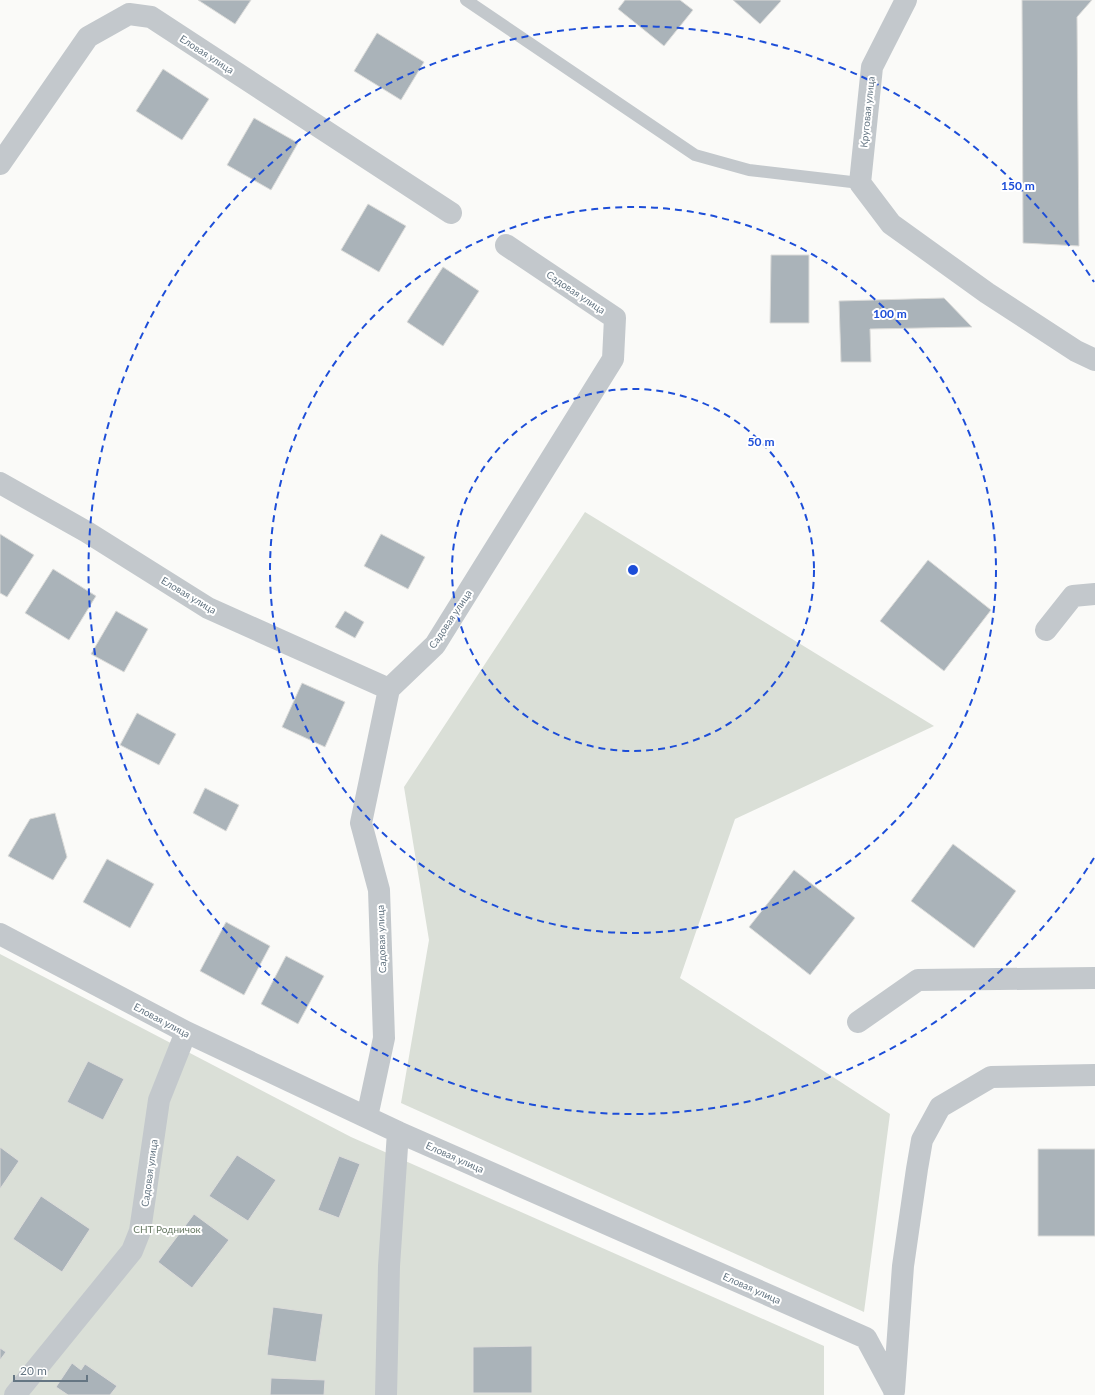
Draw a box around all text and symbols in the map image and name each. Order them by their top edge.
street label: Еловая улица [178,32,236,76]
street label: Круговая улица [857,76,877,148]
text: 150 m [1001,178,1035,193]
street label: Садовая улица [544,268,608,316]
text: 100 m [873,306,907,321]
text: 50 m [748,434,774,449]
centre of rings [626,563,640,577]
street label: Еловая улица [159,574,219,616]
street label: Садовая улица [426,587,474,651]
street label: Садовая улица [374,905,388,973]
street label: Еловая улица [132,1000,192,1040]
street label: Садовая улица [138,1138,160,1208]
street label: Еловая улица [424,1139,486,1175]
park label: СНТ Родничок [133,1223,202,1235]
street label: Еловая улица [721,1270,783,1306]
scale bar [14,1357,87,1383]
text: 20 m [20,1363,47,1378]

